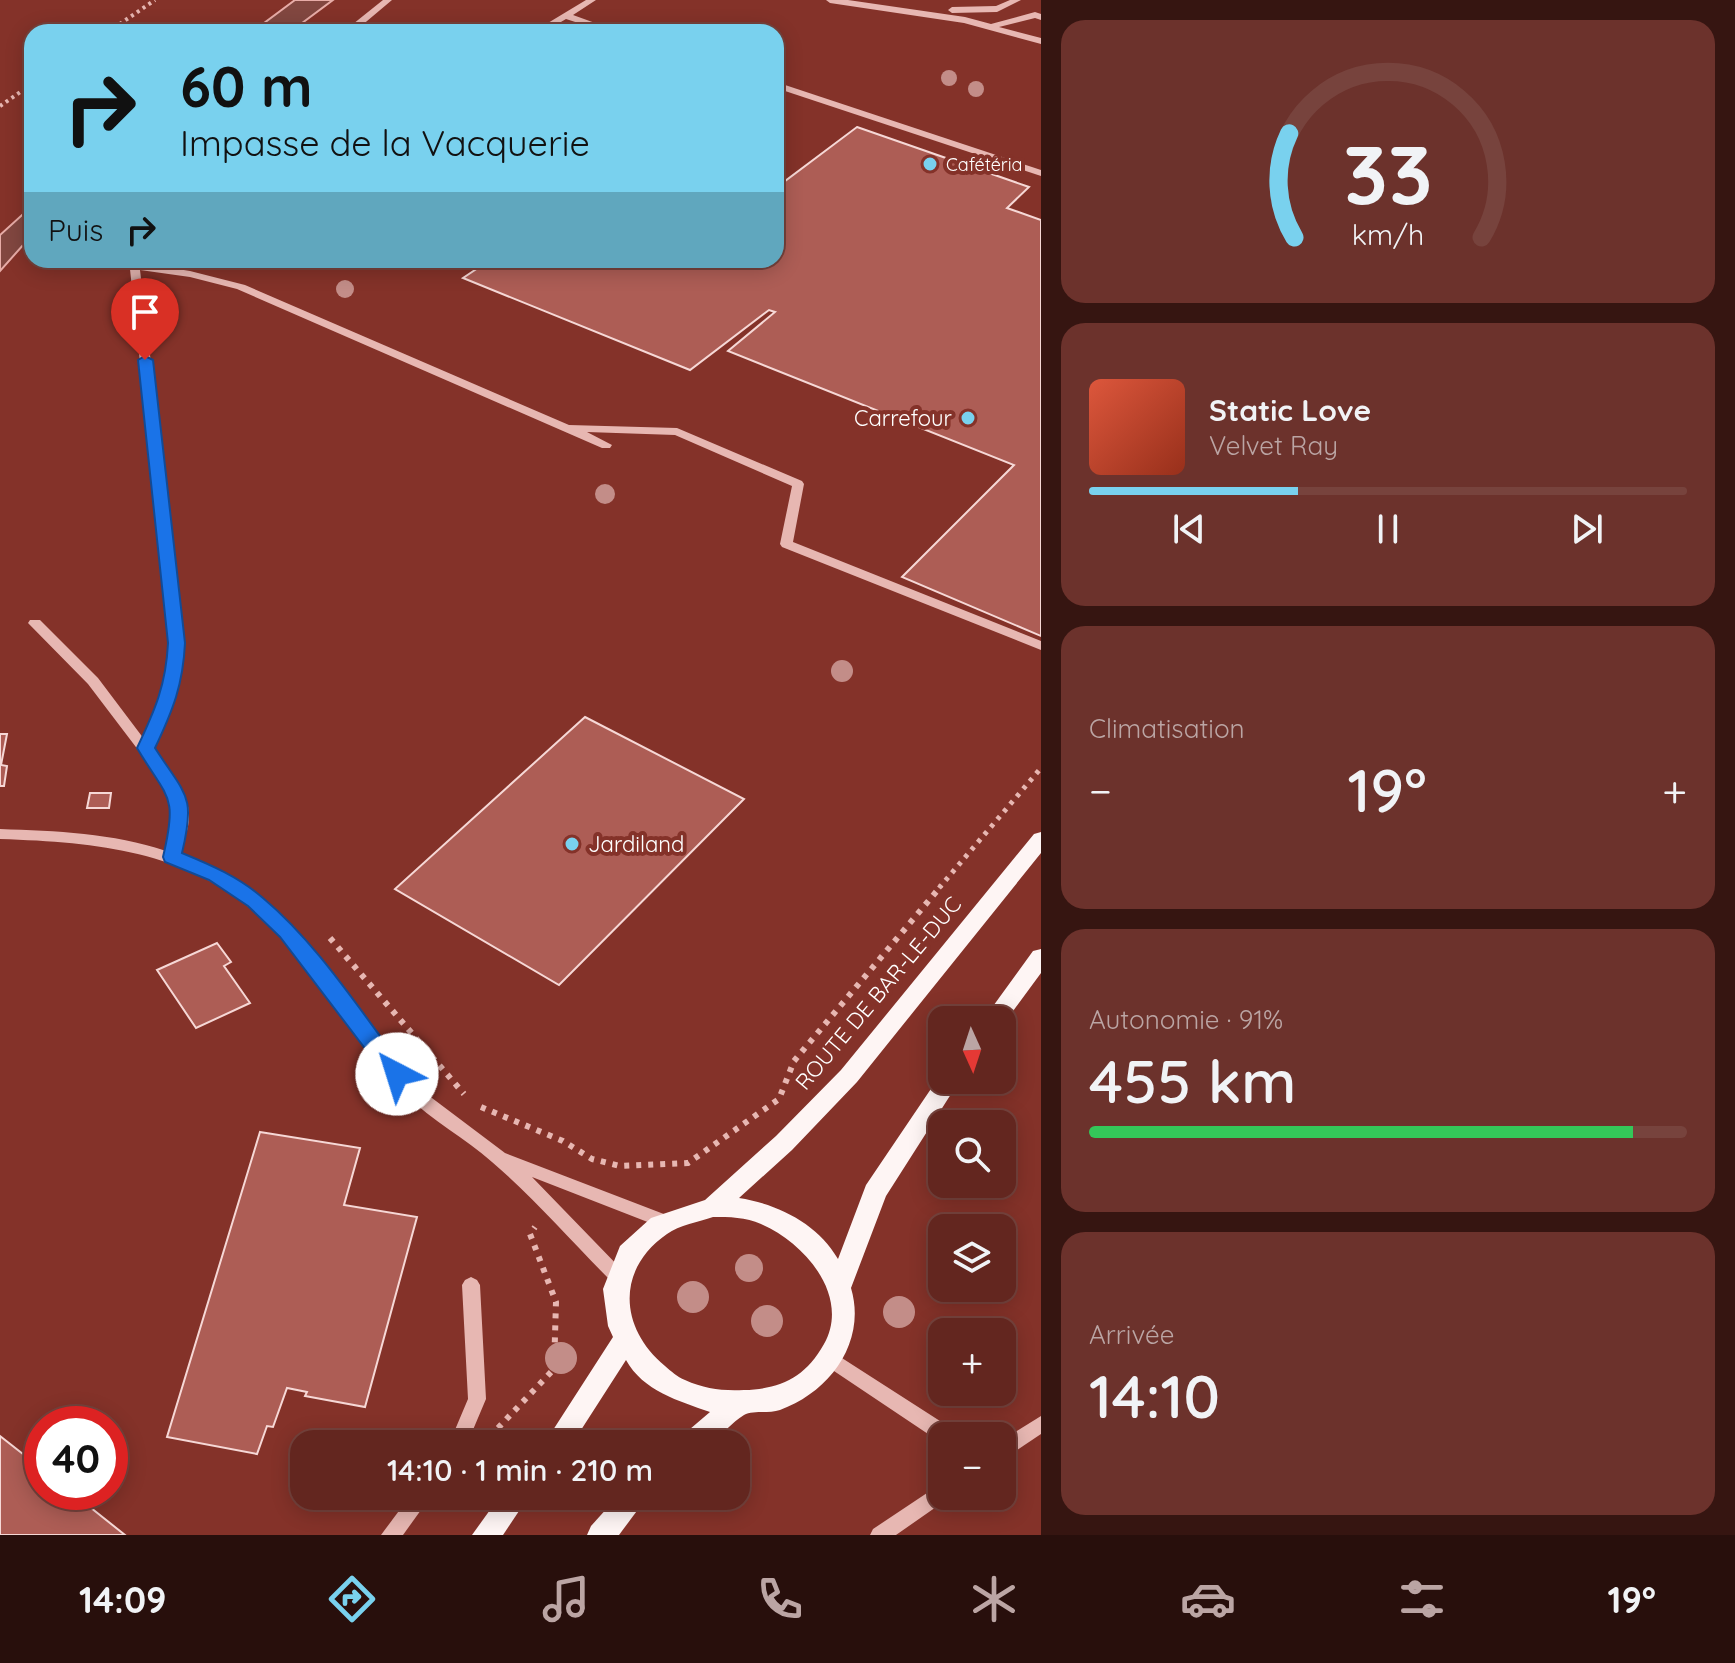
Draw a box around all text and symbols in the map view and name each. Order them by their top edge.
text: 60 m [180,51,313,121]
icon: right [48,56,152,160]
text: Impasse de la Vacquerie [180,120,590,165]
text: 33 [1343,120,1433,224]
place label: Cafétéria [946,153,1023,176]
marker: Cafétéria [921,155,939,173]
icon: right [119,208,163,252]
text: Puis [48,211,103,249]
text: km/h [1352,216,1424,252]
pin [111,278,179,360]
icon: arrive [123,290,167,334]
text: Static Love [1209,391,1371,429]
place label: Carrefour [854,404,953,432]
marker: Carrefour [959,409,977,427]
text: Velvet Ray [1209,429,1338,462]
icon: previous [1167,507,1211,551]
icon: pause [1366,507,1410,551]
icon: next [1565,507,1609,551]
text: Climatisation [1089,712,1245,745]
text: 19° [1347,752,1427,827]
text: − [1089,763,1112,818]
text: + [1662,763,1687,818]
place label: Jardiland [588,830,684,858]
marker: Jardiland [563,835,581,853]
street label: ROUTE DE BAR-LE-DUC [789,891,967,1095]
text: Autonomie · 91% [1089,1003,1283,1036]
north arrow [928,1006,1016,1094]
map controls [928,1006,1016,1510]
position arrow [355,1032,439,1116]
text: 455 km [1089,1043,1296,1118]
button: search [928,1110,1016,1198]
button: layers [928,1214,1016,1302]
button: + [928,1318,1016,1406]
text: Arrivée [1089,1318,1174,1351]
text: 14:10 [1089,1358,1220,1433]
speed limit sign: 40 [24,1406,128,1510]
button: − [928,1422,1016,1510]
text: 14:10 · 1 min · 210 m [387,1451,653,1489]
icon: directions [324,1571,380,1627]
icon: music [538,1571,594,1627]
icon: phone [752,1571,808,1627]
icon: climate [966,1571,1022,1627]
icon: car [1180,1571,1236,1627]
icon: filters [1394,1571,1450,1627]
text: 14:09 [79,1577,166,1622]
text: 19° [1607,1577,1656,1622]

